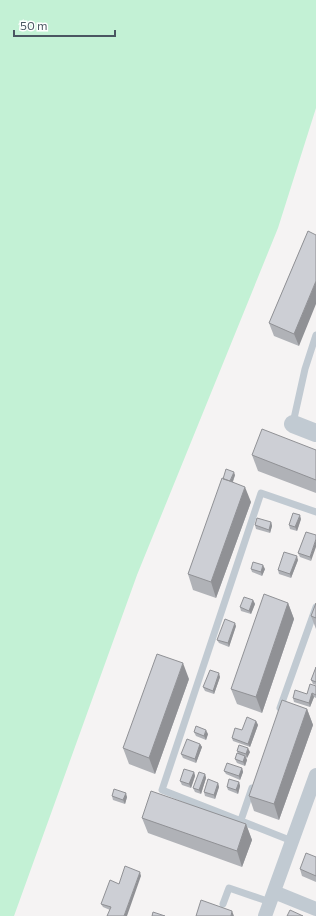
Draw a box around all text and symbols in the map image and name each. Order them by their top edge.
scale bar [14,12,115,38]
text: 50 m [20,18,48,32]

